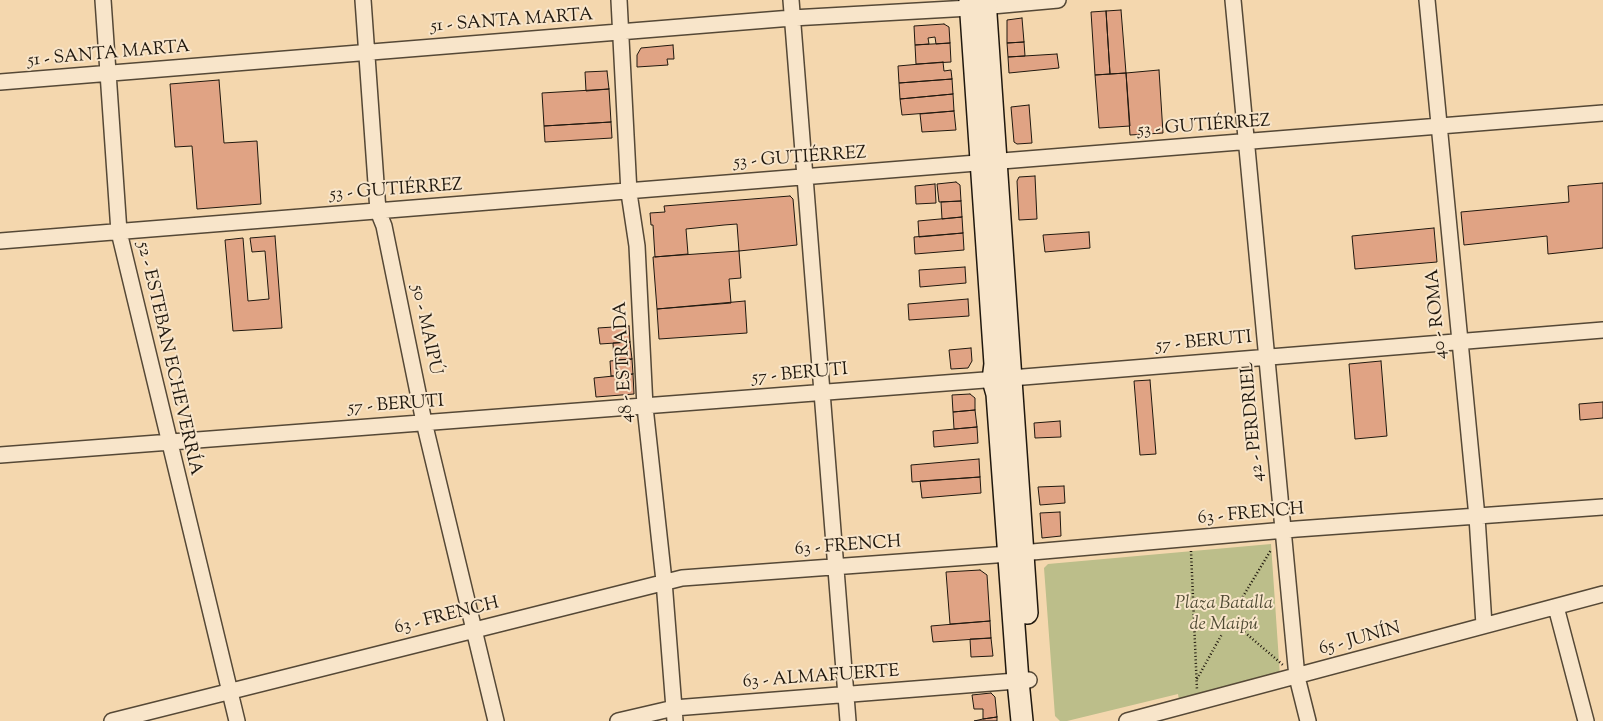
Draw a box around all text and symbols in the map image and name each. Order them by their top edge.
street label: 51 - SANTA MARTA [430,6,594,38]
street label: 51 - SANTA MARTA [27,37,191,73]
street label: 53 - GUTIÉRREZ [1137,112,1271,142]
street label: 53 - GUTIÉRREZ [733,144,867,174]
street label: 53 - GUTIÉRREZ [329,176,463,206]
street label: 52 - ESTEBAN ECHEVERRÍA [131,240,205,478]
street label: 40 - ROMA [1423,268,1453,360]
street label: 50 - MAIPÚ [405,283,445,377]
street label: 48 - ESTRADA [611,301,639,423]
street label: 57 - BERUTI [1155,328,1253,358]
street label: 57 - BERUTI [751,360,849,390]
street label: 42 - PERDRIEL [1238,361,1270,483]
street label: 57 - BERUTI [347,392,445,420]
street label: 63 - FRENCH [1197,500,1305,530]
street label: 63 - FRENCH [794,532,902,562]
street label: 63 - FRENCH [393,594,501,640]
park label: Plaza Batalla de Maipú [1175,594,1273,636]
street label: 65 - JUNÍN [1317,619,1403,661]
street label: 63 - ALMAFUERTE [742,662,900,694]

